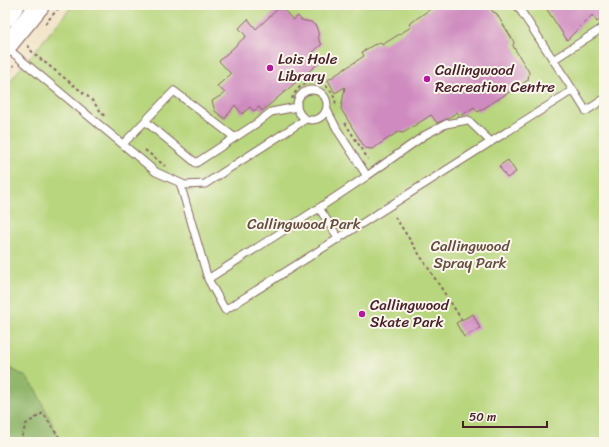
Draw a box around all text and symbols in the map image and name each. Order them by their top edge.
place label: Lois Hole Library [278,46,338,89]
place label: Callingwood Recreation Centre [435,57,555,100]
marker: Lois Hole Library [265,63,275,73]
marker: Callingwood Recreation Centre [422,74,432,84]
park label: Callingwood Park [247,211,361,237]
park label: Callingwood Spray Park [431,233,510,276]
place label: Callingwood Skate Park [370,292,450,335]
marker: Callingwood Skate Park [357,309,367,319]
scale bar [463,403,547,429]
text: 50 m [469,406,496,428]

